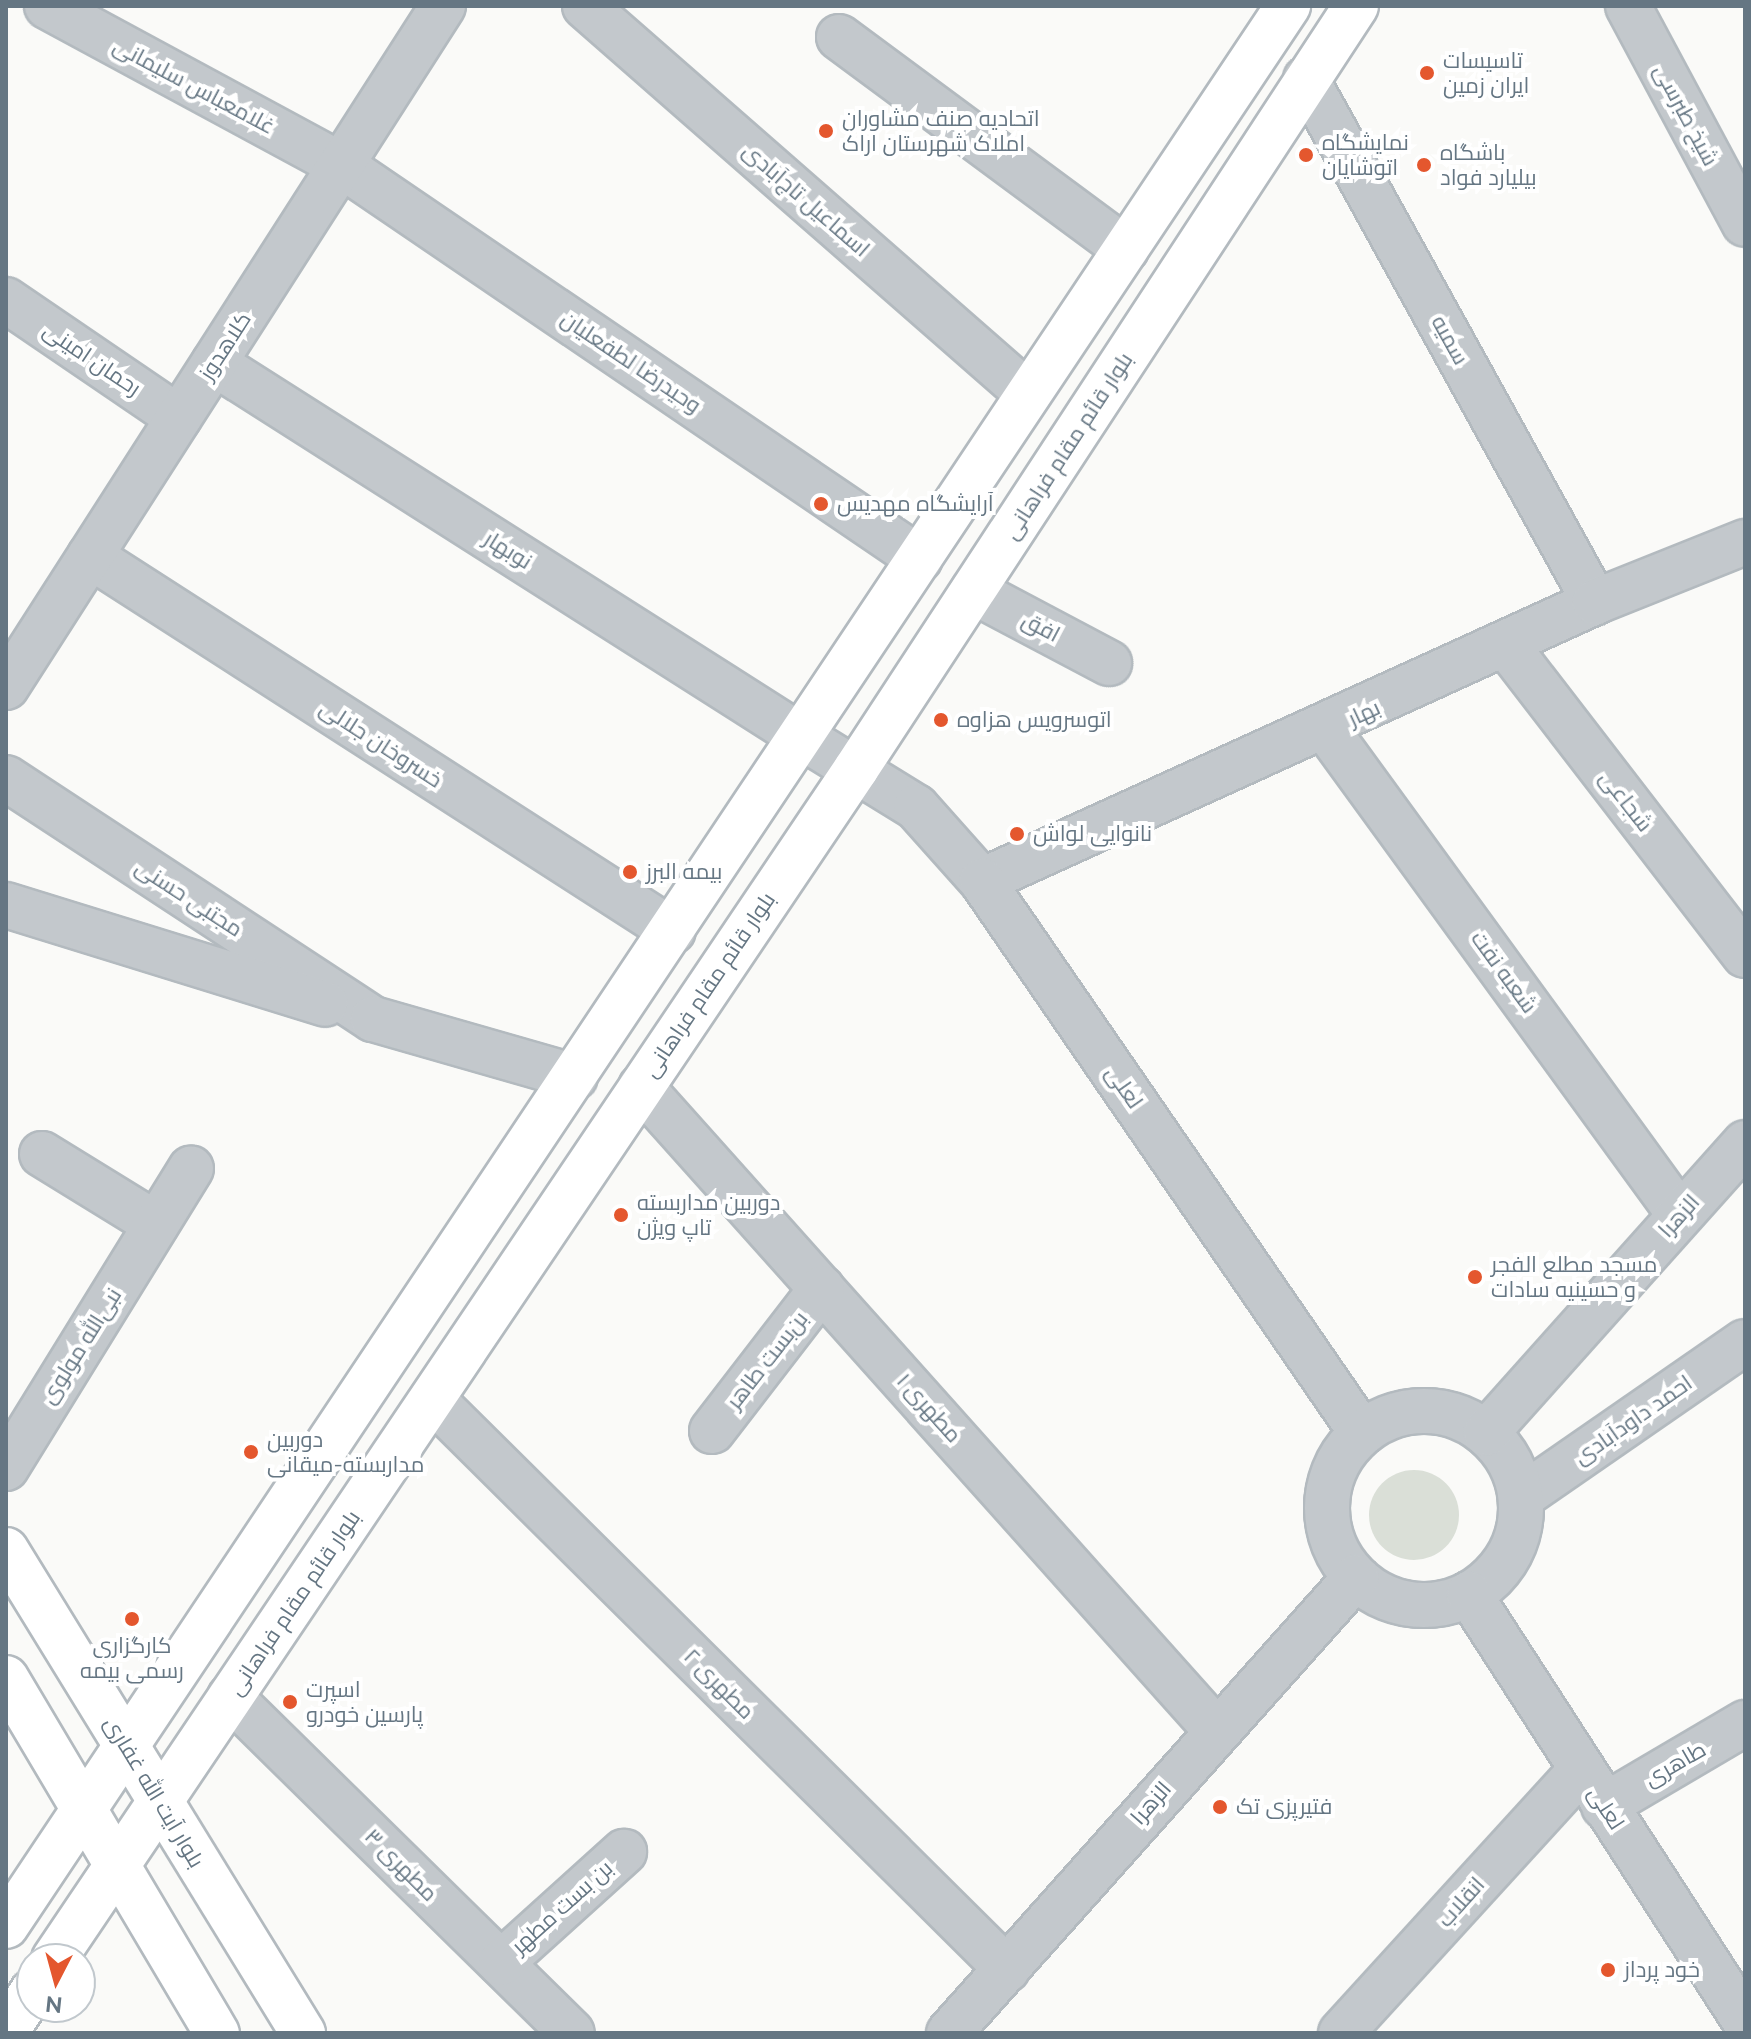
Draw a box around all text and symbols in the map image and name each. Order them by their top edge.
street label: غلامعباس سلیمانی [109,32,279,140]
place label: تاسیسات ایران زمین [1443,47,1529,98]
street label: شیخ طبرسی [1648,60,1724,170]
marker: تاسیسات ایران زمین [1418,64,1436,82]
place label: اتحادیه صنف مشاوران املاک شهرستان اراک [842,105,1040,156]
marker: اتحادیه صنف مشاوران املاک شهرستان اراک [817,122,835,140]
place label: نمایشگاه اتوشایان [1322,129,1409,180]
street label: اسماعیل تاج‌آبادی [737,138,875,262]
place label: باشگاه بیلیارد فواد [1440,139,1537,190]
marker: نمایشگاه اتوشایان [1297,146,1315,164]
marker: باشگاه بیلیارد فواد [1415,156,1433,174]
street label: وحیدرضا لطفعلیان [556,305,706,419]
street label: کلاهدوز [193,307,257,385]
street label: سمیه [1426,311,1474,369]
street label: رحمان امینی [38,317,146,401]
street label: بلوار قائم مقام فراهانی [998,348,1138,544]
place label: آرایشگاه مهدیس [837,491,994,517]
marker: آرایشگاه مهدیس [812,495,830,513]
street label: نوبهار [479,525,537,575]
street label: افق [1018,606,1064,648]
street label: بهار [1344,694,1384,732]
street label: خسروخان جلالی [315,695,447,793]
place label: اتوسرویس هزاوه [957,707,1112,733]
marker: اتوسرویس هزاوه [932,711,950,729]
street label: شجاعی [1594,765,1658,837]
place label: نانوایی لواش [1033,821,1152,847]
marker: نانوایی لواش [1008,825,1026,843]
street label: مجتبی حسنی [130,854,248,942]
place label: بیمه البرز [646,859,722,885]
marker: بیمه البرز [621,863,639,881]
street label: بلوار قائم مقام فراهانی [637,887,781,1083]
street label: شعبه نفت [1465,926,1543,1018]
street label: لعلی [1100,1060,1148,1114]
place label: دوربین مداربسته تاپ ویژن [637,1189,780,1240]
street label: الزهرا [1653,1189,1705,1243]
marker: دوربین مداربسته تاپ ویژن [612,1206,630,1224]
place label: مسجد مطلع الفجر و حسینیه سادات [1491,1251,1657,1302]
marker: مسجد مطلع الفجر و حسینیه سادات [1466,1268,1484,1286]
street label: نبی‌الله مولوی [35,1283,127,1409]
street label: بن‌بست طاهر [721,1306,813,1414]
street label: مطهری ۱ [891,1368,967,1448]
street label: احمد داودآبادی [1569,1370,1697,1470]
place label: دوربین مداربسته-میقانی [267,1426,424,1478]
marker: دوربین مداربسته-میقانی [242,1443,260,1461]
street label: بلوار قائم مقام فراهانی [222,1505,366,1701]
marker: کارگزاری رسمی بیمه [123,1610,141,1628]
place label: کارگزاری رسمی بیمه [80,1632,184,1684]
street label: مطهری ۲ [678,1643,760,1725]
place label: اسپرت پارسین خودرو [306,1676,423,1728]
marker: اسپرت پارسین خودرو [281,1693,299,1711]
street label: بلوار آیت الله غفاری [98,1712,210,1872]
street label: طاهری [1640,1736,1710,1792]
street label: الزهرا [1125,1776,1177,1830]
street label: لعلی [1582,1781,1630,1835]
place label: فتیرپزی تک [1236,1794,1332,1820]
marker: فتیرپزی تک [1211,1798,1229,1816]
street label: مطهری ۳ [359,1823,443,1907]
street label: بن بست مطهر [506,1855,618,1959]
street label: انقلاب [1432,1872,1490,1932]
north arrow [16,1943,96,2023]
place label: خود پرداز [1624,1957,1700,1983]
marker: خود پرداز [1599,1961,1617,1979]
text: N [44,1991,63,2019]

